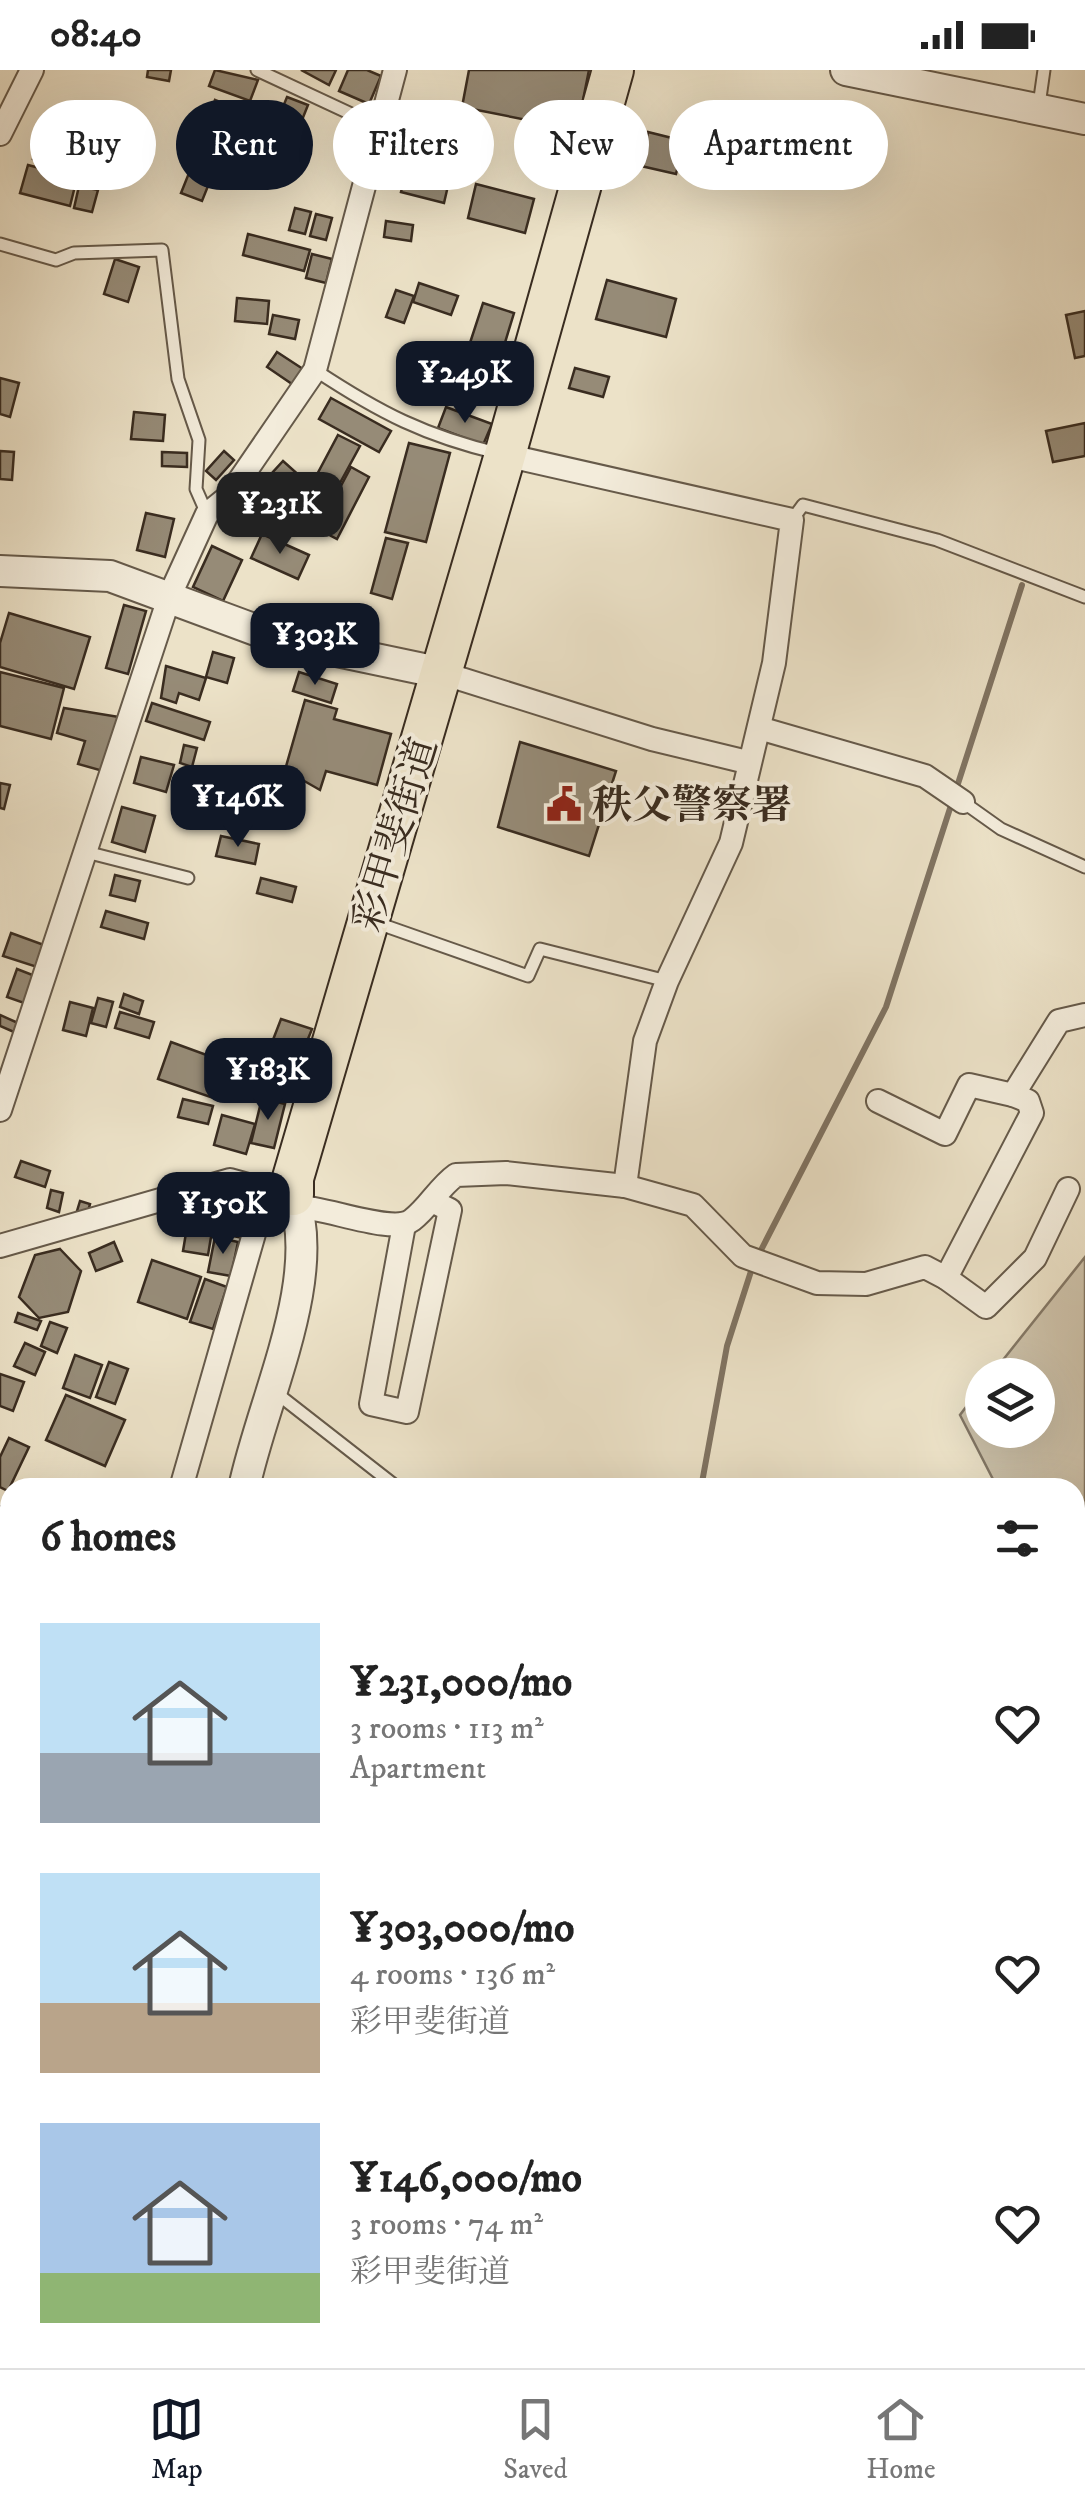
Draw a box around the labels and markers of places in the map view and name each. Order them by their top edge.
pin: ¥249K [395,341,535,426]
pin: ¥231K [210,472,350,557]
pin: ¥303K [245,603,385,688]
pin: ¥146K [168,765,308,850]
place label: 秩父警察署 [592,782,792,832]
public building icon: 秩父警察署 [545,785,583,823]
pin: ¥183K [198,1038,338,1123]
pin: ¥150K [153,1172,293,1257]

